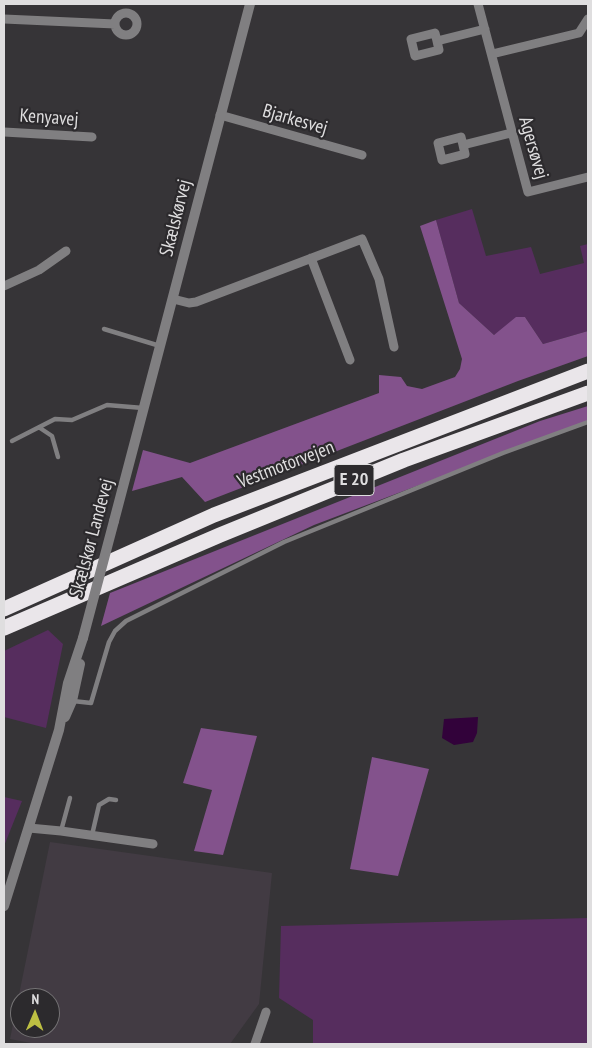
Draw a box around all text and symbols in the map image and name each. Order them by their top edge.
street label: Bjarkesvej [260,100,330,140]
street label: Kenyavej [19,105,79,131]
street label: Agersøvej [513,114,553,182]
street label: Skælskørvej [155,177,197,259]
street label: Vestmotorvejen [234,436,338,494]
road number: E 20 [334,464,374,496]
street label: Skælskør Landevej [65,476,119,600]
north arrow [10,988,60,1038]
text: N [31,990,39,1008]

